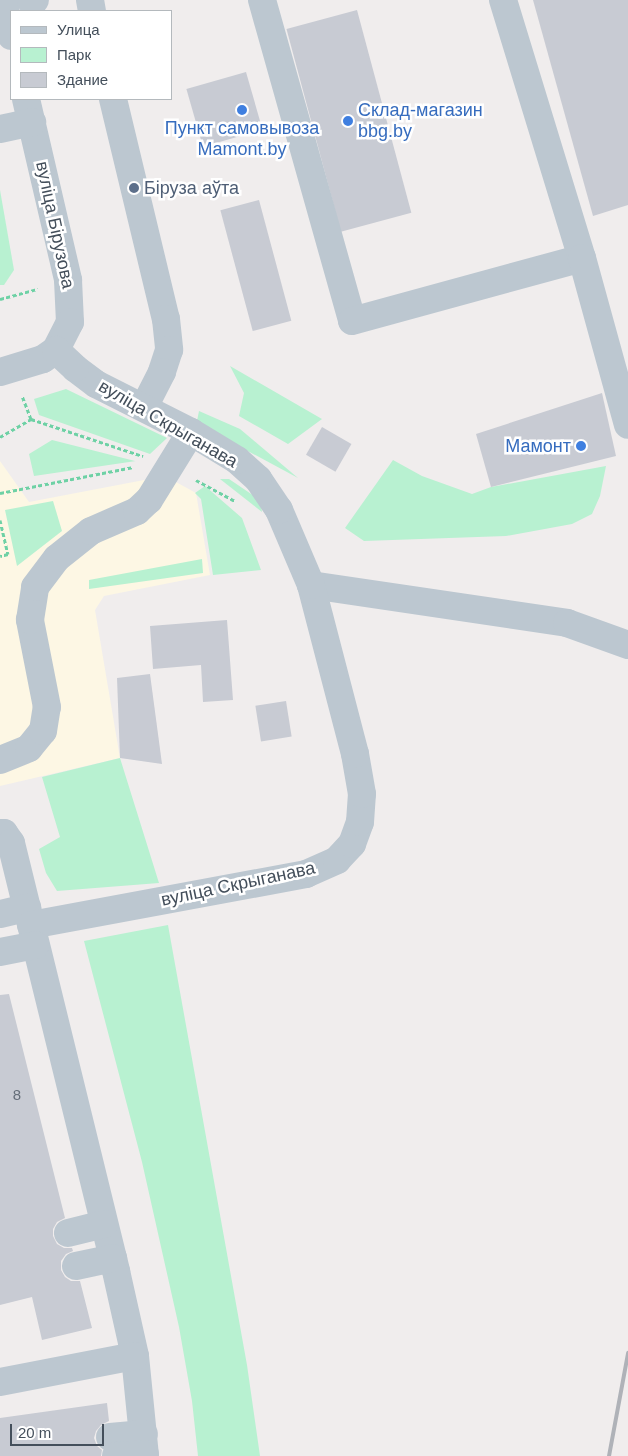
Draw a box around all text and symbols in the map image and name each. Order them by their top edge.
legend [10,10,172,100]
text: Улица [57,21,100,38]
text: Парк [57,46,91,63]
text: Здание [57,71,108,88]
place label: Склад-магазин bbg.by [358,100,483,142]
marker: Пункт самовывоза Mamont.by [236,104,248,116]
marker: Склад-магазин bbg.by [342,115,354,127]
place label: Пункт самовывоза Mamont.by [165,118,319,160]
street label: вуліца Бірузова [31,159,79,291]
place label: Біруза аўта [144,177,239,199]
marker: Біруза аўта [128,182,140,194]
street label: вуліца Скрыганава [95,375,241,473]
place label: Мамонт [505,435,571,457]
marker: Мамонт [575,440,587,452]
street label: вуліца Скрыганава [159,857,317,911]
house number: 8 [13,1086,21,1104]
scale bar [12,1414,106,1446]
text: 20 m [18,1424,51,1441]

